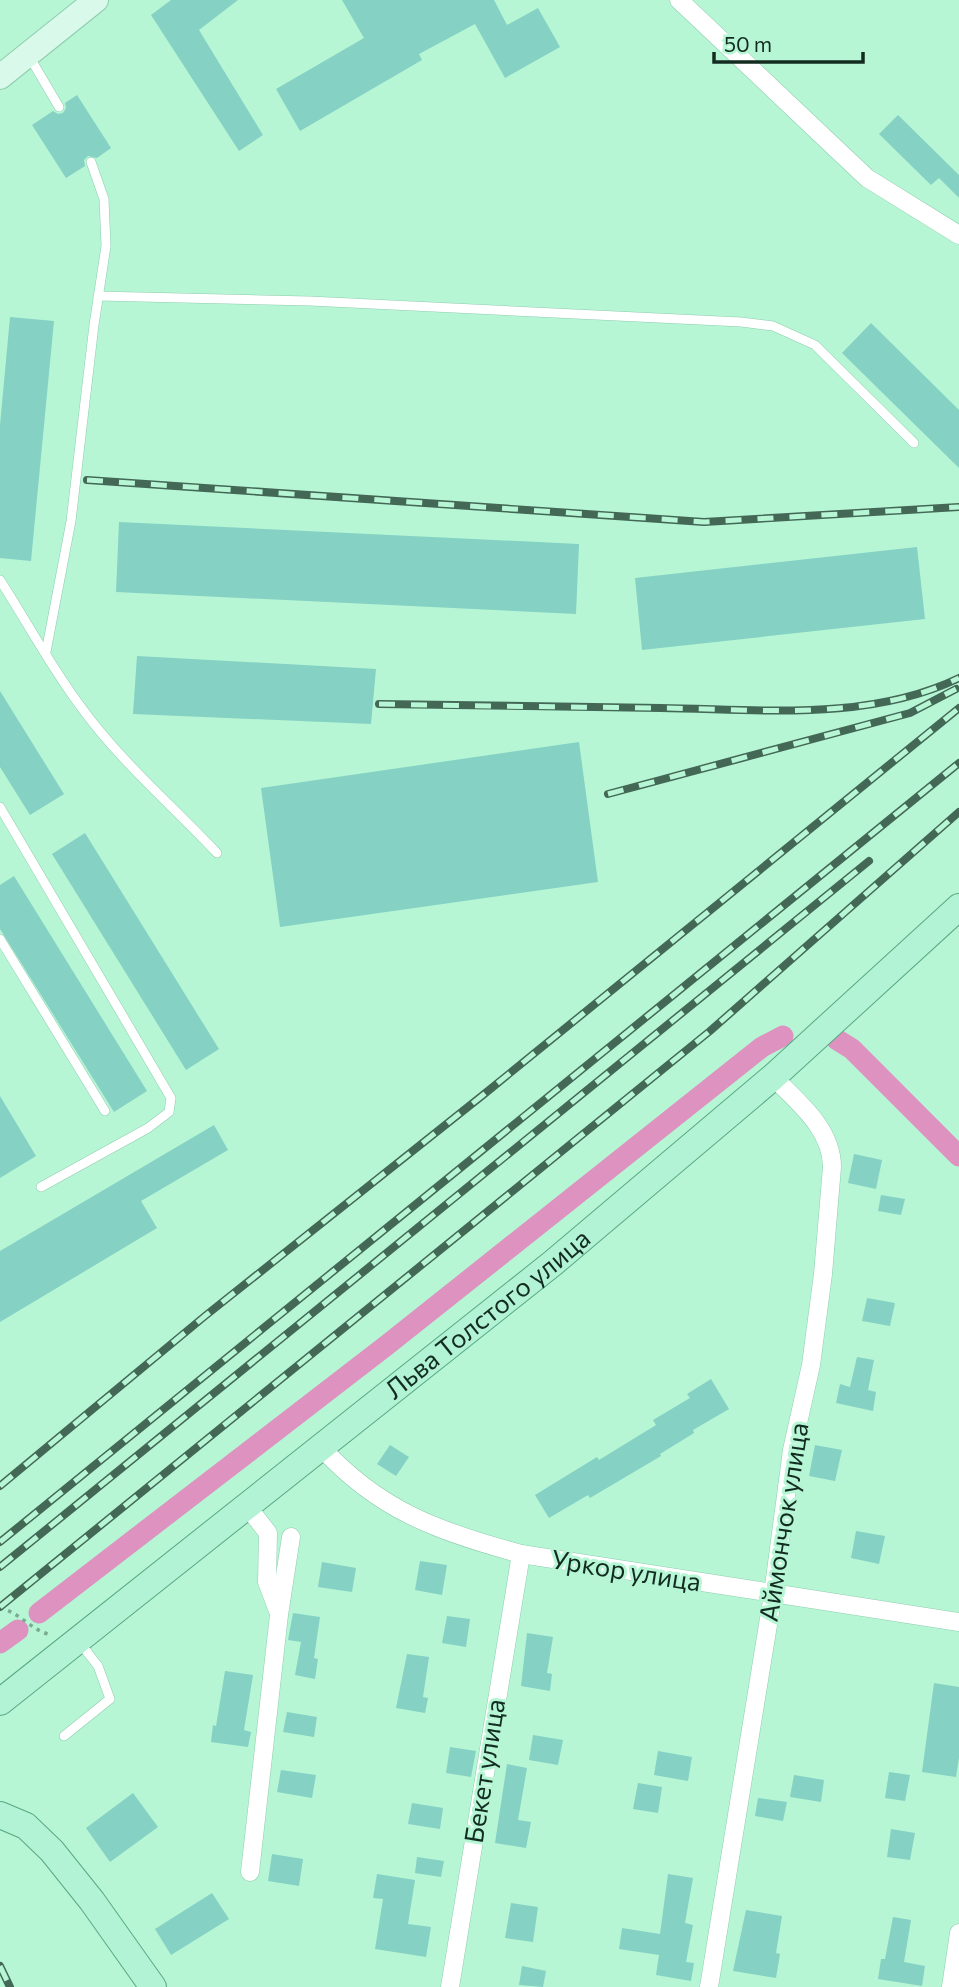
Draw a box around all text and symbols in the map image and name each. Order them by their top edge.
scale bar [714,21,863,65]
text: 50 m [724,31,772,56]
street label: Льва Толстого улица [378,1222,595,1404]
street label: Аймончок улица [751,1420,814,1623]
street label: Уркор улица [549,1542,703,1597]
street label: Бекет улица [457,1697,510,1845]

